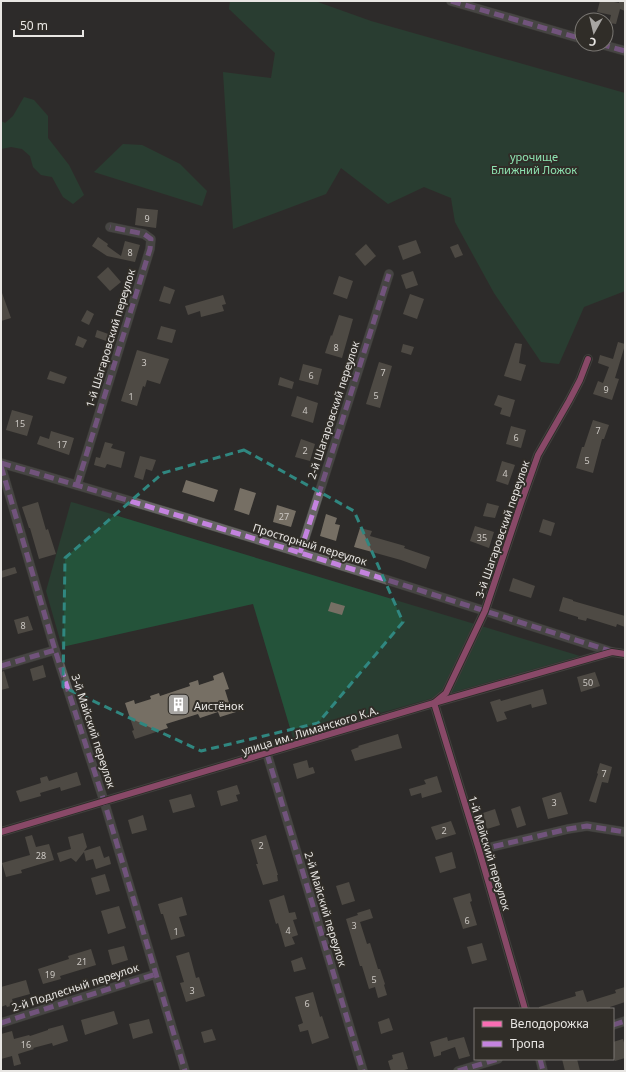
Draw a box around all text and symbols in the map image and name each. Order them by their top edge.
scale bar [14,12,83,38]
north arrow [574,12,614,52]
text: 50 m [20,17,48,34]
text: С [588,34,597,50]
park label: урочище Ближний Ложок [491,149,577,177]
house number: 9 [144,212,150,225]
house number: 8 [127,246,133,259]
street label: 1-й Шагаровский переулок [83,267,137,409]
street label: 2-й Шагаровский переулок [304,339,362,481]
house number: 8 [333,341,339,354]
house number: 3 [141,356,147,369]
house number: 7 [380,366,386,379]
house number: 6 [308,369,314,382]
house number: 9 [603,383,609,396]
house number: 5 [373,389,379,402]
house number: 1 [128,391,134,401]
house number: 4 [302,404,308,417]
house number: 15 [15,417,25,430]
house number: 7 [595,424,601,437]
house number: 6 [513,431,519,444]
house number: 17 [57,438,67,451]
house number: 2 [302,445,308,455]
house number: 5 [584,454,590,467]
street label: 3-й Шагаровский переулок [471,458,533,600]
house number: 4 [502,467,508,480]
house number: 27 [279,510,289,523]
street label: Просторный переулок [251,519,369,569]
house number: 35 [477,531,487,544]
house number: 8 [20,619,26,632]
street label: 3-й Майский переулок [68,672,120,790]
house number: 50 [583,676,593,689]
building icon: Аистёнок [165,692,191,718]
place label: Аистёнок [194,698,244,713]
street label: улица им. Лиманского К.А. [240,702,380,758]
house number: 7 [601,767,607,780]
street label: 1-й Майский переулок [465,794,515,912]
house number: 3 [551,796,557,809]
house number: 2 [441,824,447,837]
house number: 2 [258,839,264,852]
house number: 28 [36,849,46,862]
street label: 2-й Майский переулок [301,850,351,968]
house number: 6 [464,914,470,927]
house number: 3 [351,919,357,932]
house number: 4 [285,924,291,937]
house number: 1 [173,925,179,938]
house number: 21 [77,955,87,968]
street label: 2-й Подлесный переулок [10,959,141,1015]
house number: 19 [45,968,55,981]
house number: 5 [371,973,377,986]
house number: 3 [189,984,195,997]
house number: 6 [304,997,310,1010]
legend [474,1008,614,1060]
text: Велодорожка [510,1015,589,1032]
text: Тропа [510,1035,545,1052]
house number: 16 [21,1038,31,1051]

